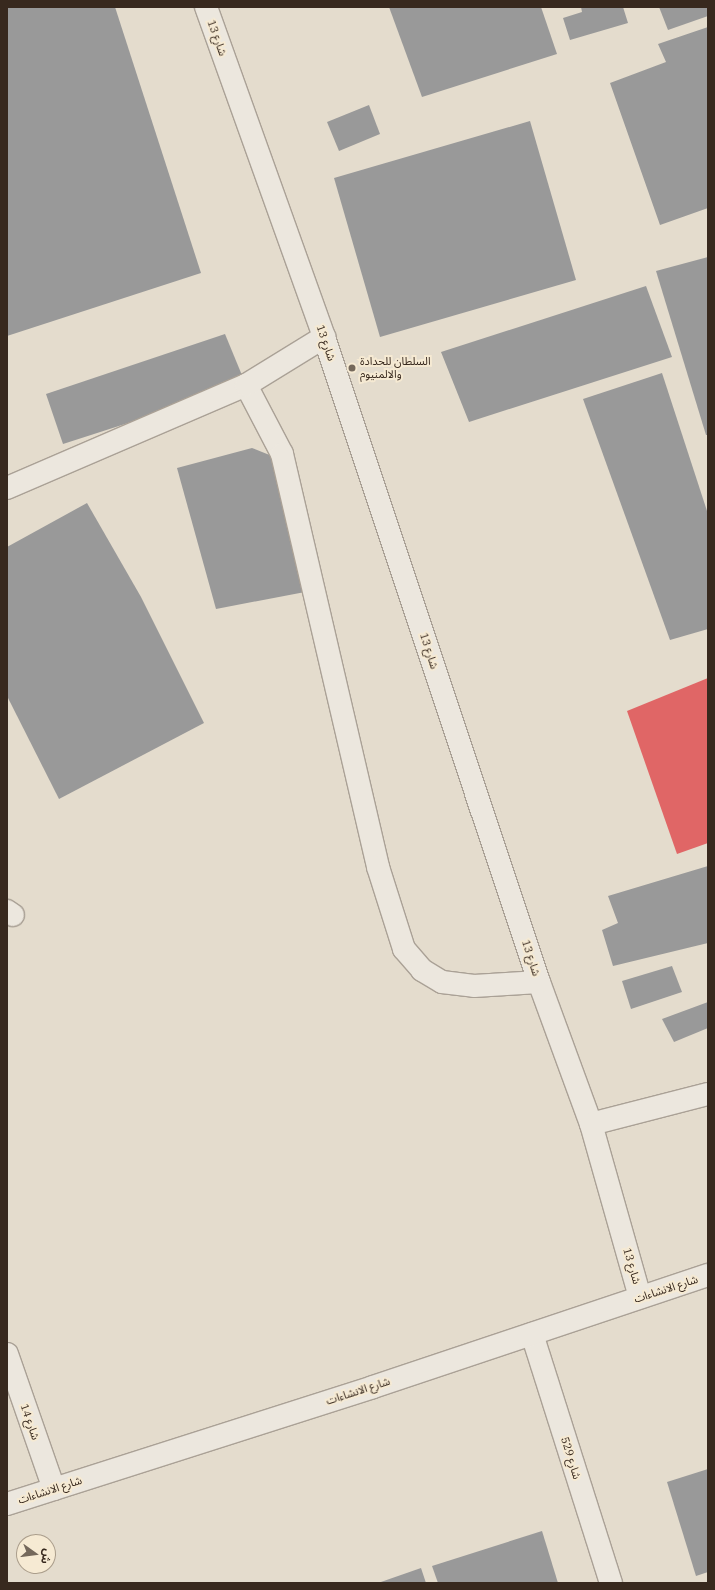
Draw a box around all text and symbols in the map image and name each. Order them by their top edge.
street label: شارع 13 [204,18,230,58]
street label: شارع 13 [314,323,338,363]
place label: السلطان للحدادة والالمنيوم [360,355,431,381]
marker: السلطان للحدادة والالمنيوم [347,363,357,373]
street label: شارع 13 [417,631,441,671]
street label: شارع 13 [519,938,543,978]
street label: شارع 13 [621,1246,643,1286]
street label: شارع الانشاءات [632,1272,700,1306]
street label: شارع الانشاءات [324,1374,392,1408]
street label: شارع 14 [18,1402,42,1442]
street label: شارع 529 [558,1435,584,1481]
street label: شارع الانشاءات [16,1473,84,1507]
north arrow [16,1534,56,1574]
text: ش [38,1548,55,1566]

